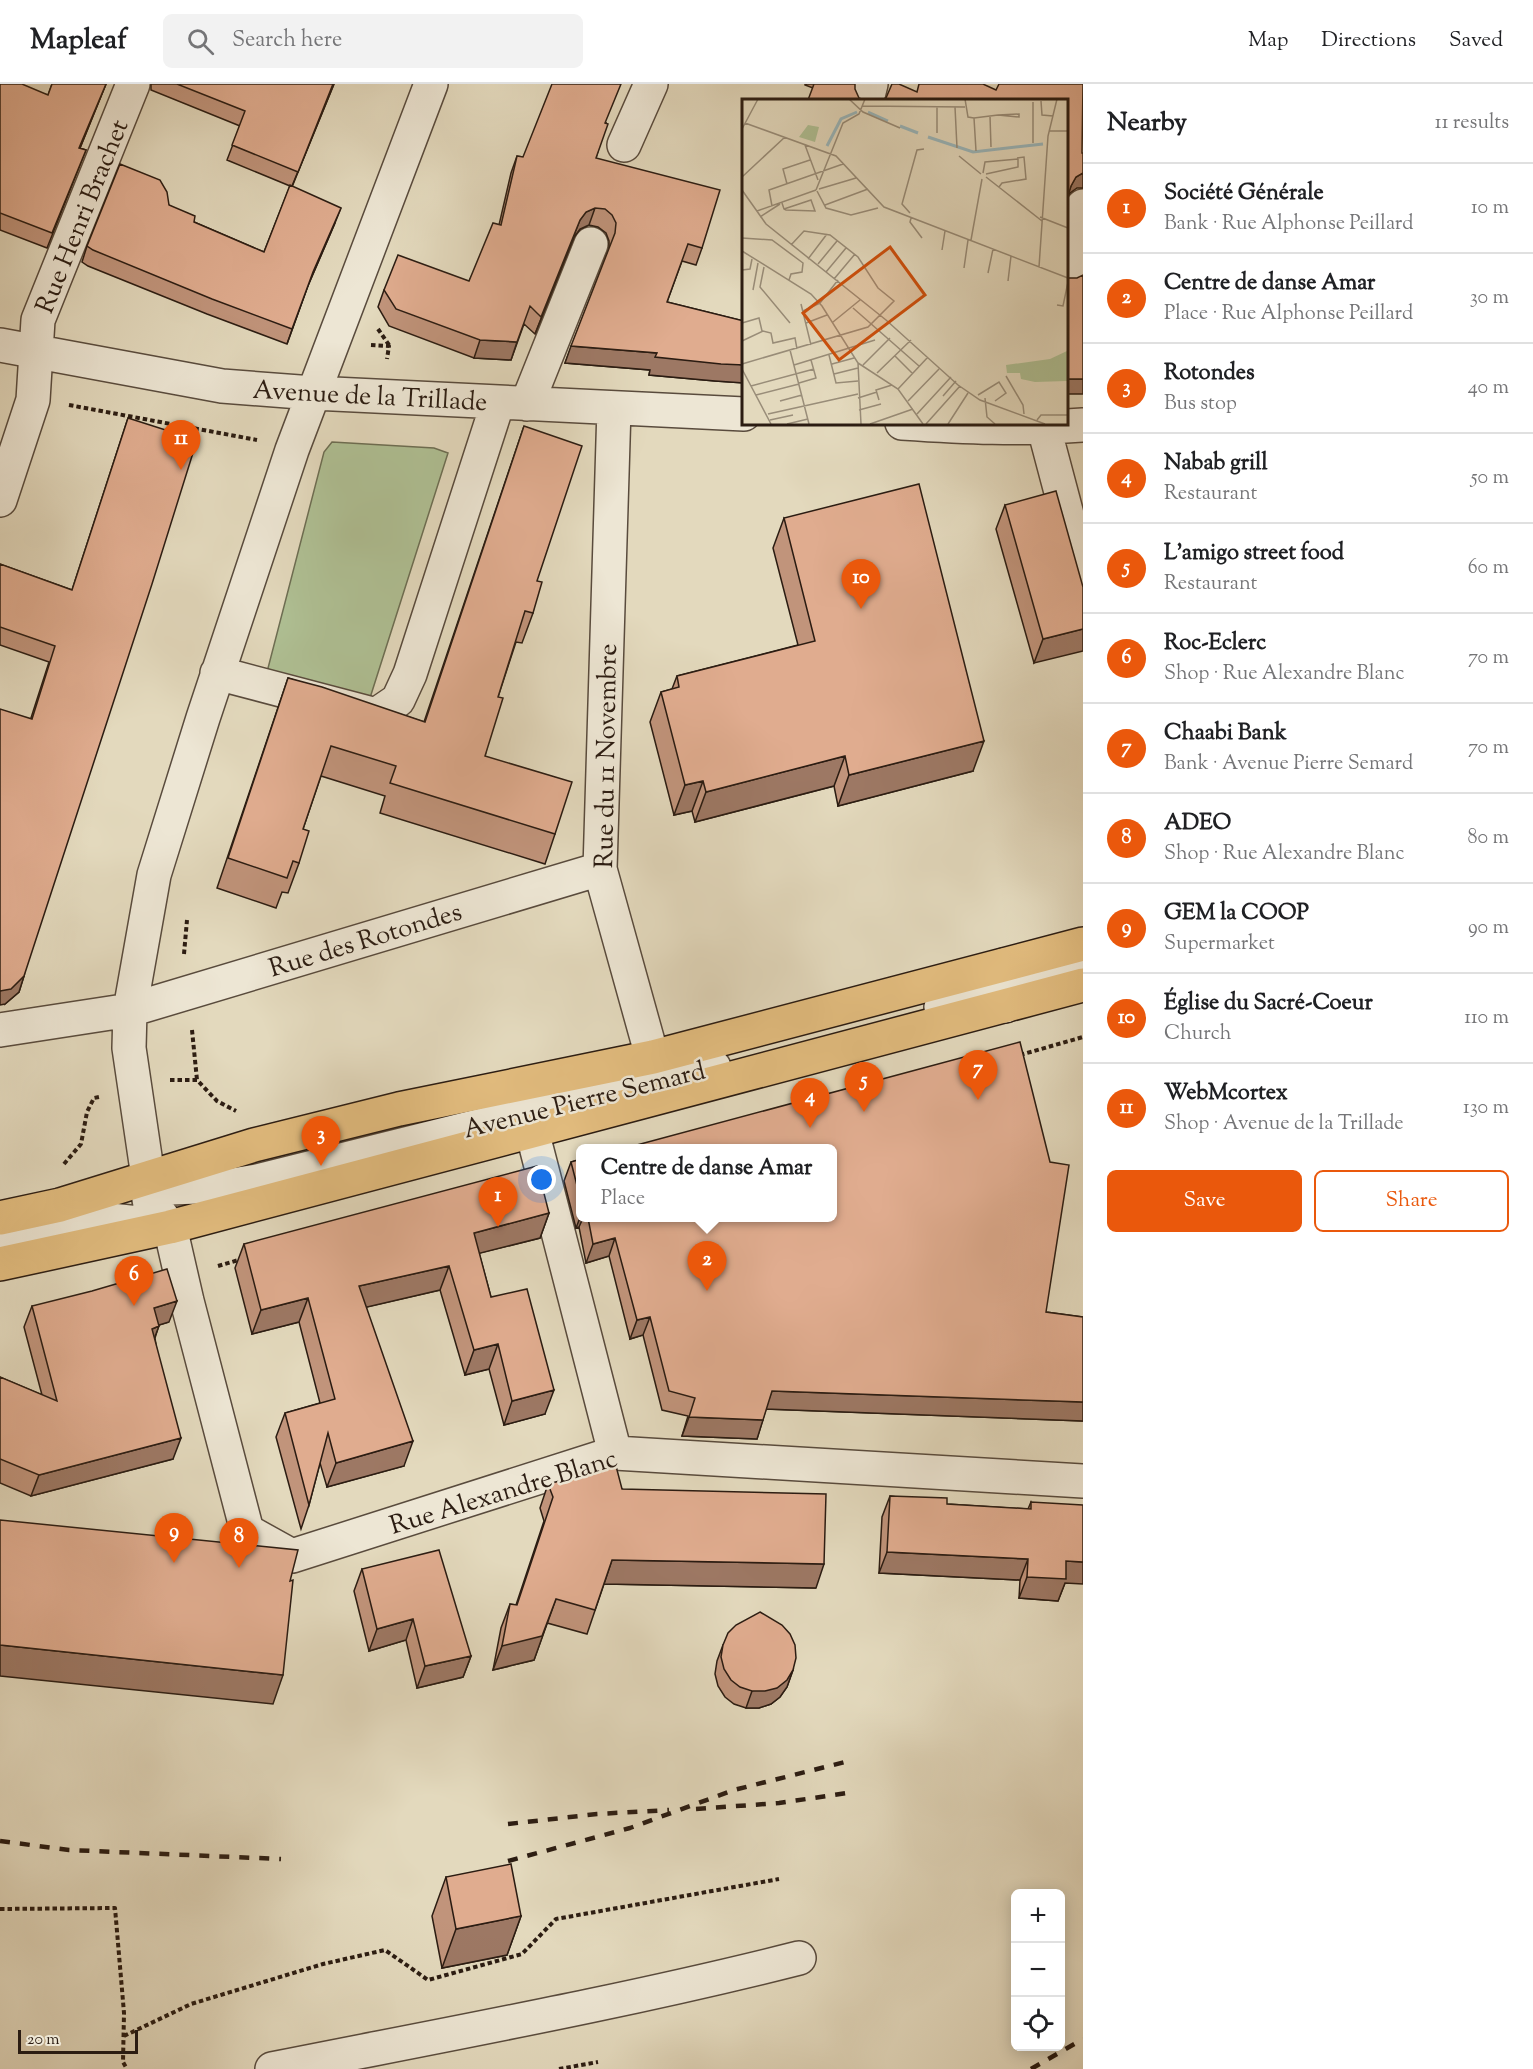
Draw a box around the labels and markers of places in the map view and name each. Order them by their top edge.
pin: 11 [162,420,201,470]
pin: 10 [842,560,880,609]
pin: 7 [958,1050,998,1100]
pin: 5 [844,1062,884,1112]
pin: 4 [790,1078,830,1128]
pin: 3 [302,1116,340,1166]
pin: 1 [478,1178,518,1227]
pin: 2 [688,1242,726,1291]
pin: 6 [114,1256,154,1306]
pin: 9 [154,1514,194,1563]
pin: 8 [220,1518,258,1568]

